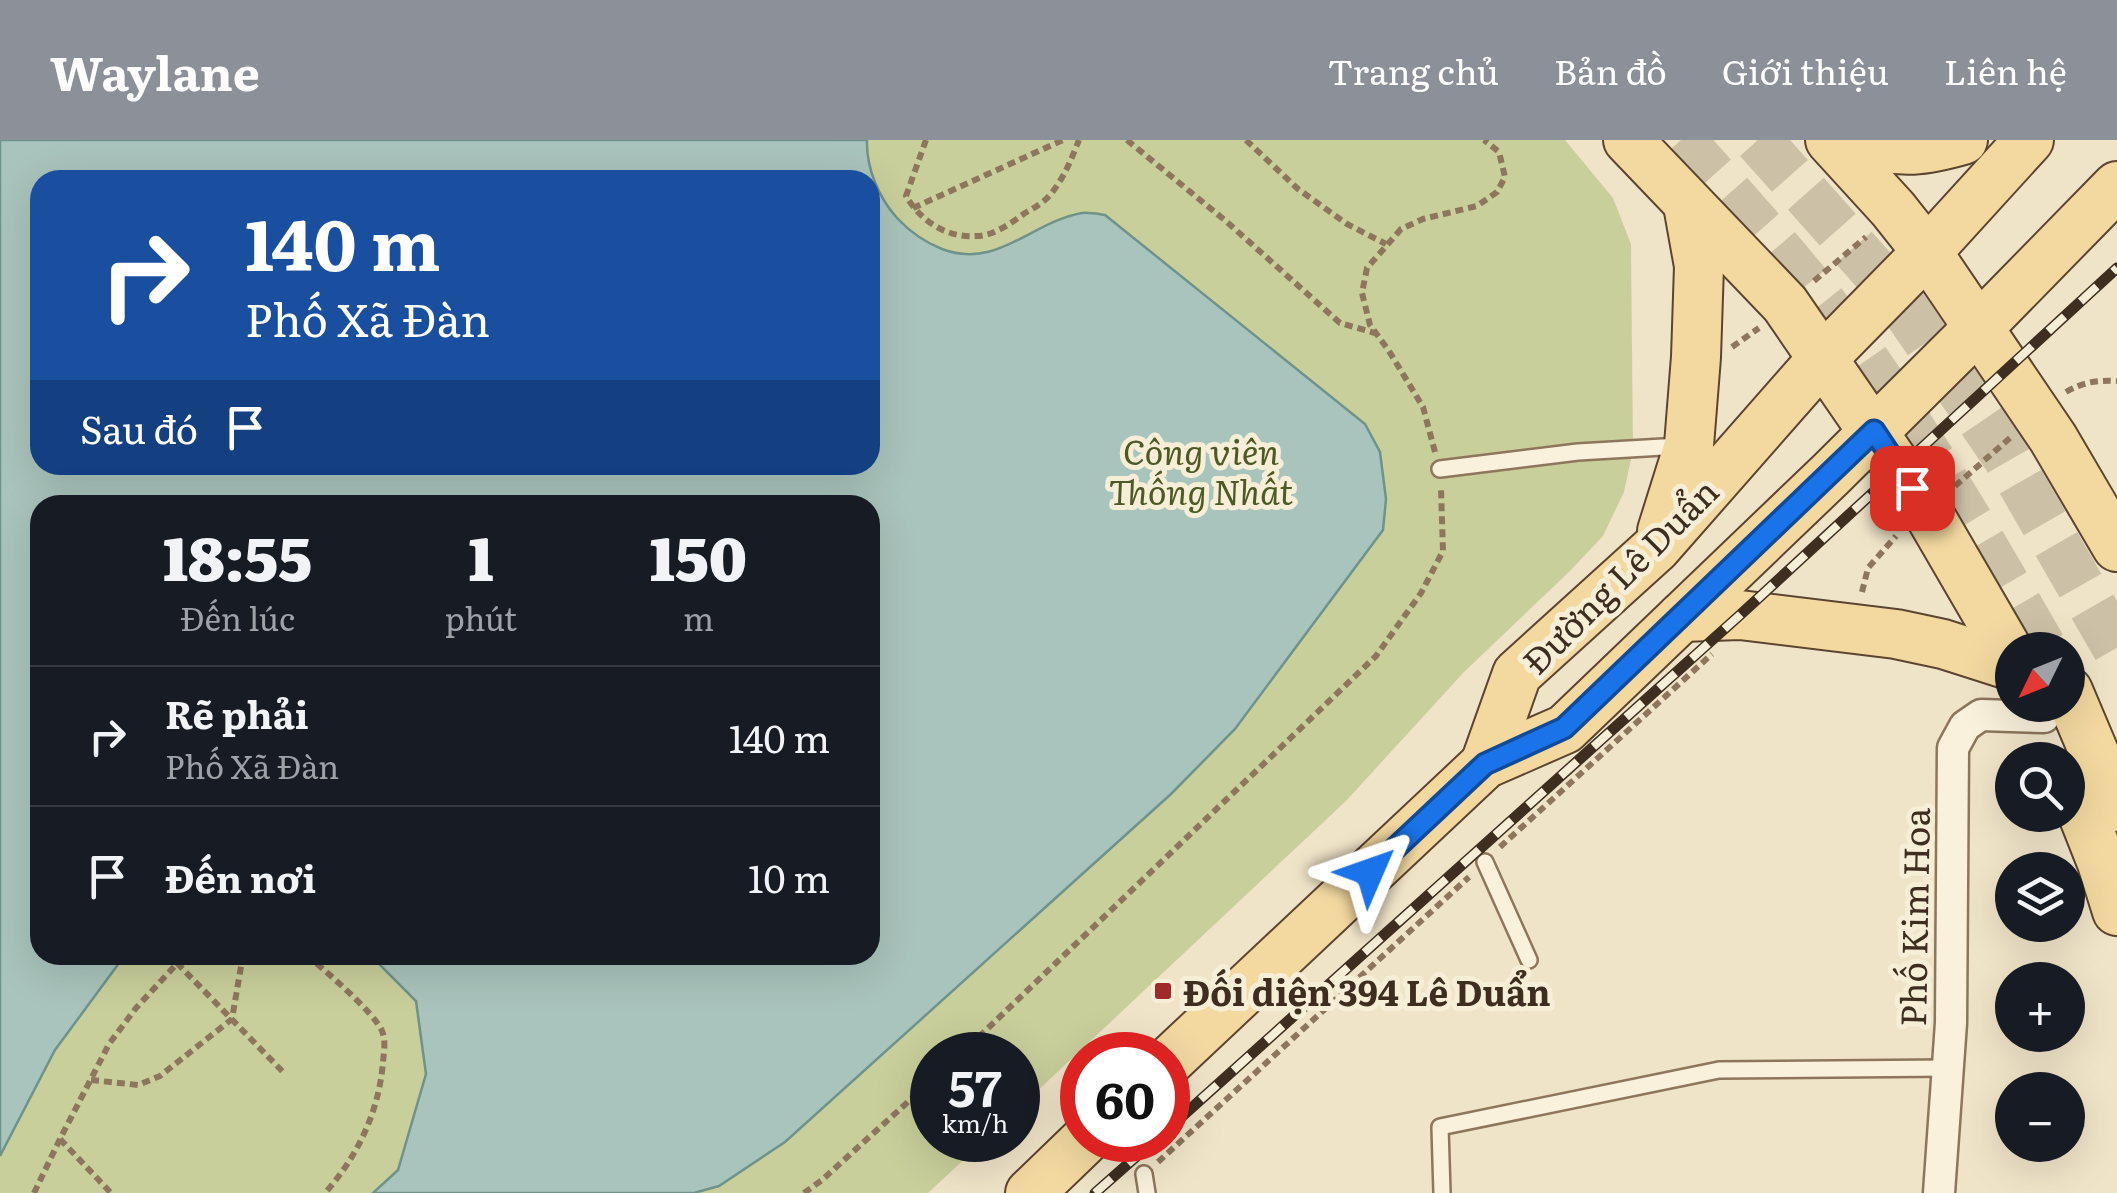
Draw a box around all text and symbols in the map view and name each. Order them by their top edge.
text: Waylane [50,35,260,106]
text: Trang chủ [1328,44,1499,96]
text: Bản đồ [1554,44,1667,96]
text: Giới thiệu [1722,44,1889,96]
text: Liên hệ [1944,44,2067,96]
text: 140 m [245,189,440,293]
icon: right [80,210,210,340]
text: Phố Xã Đàn [245,284,490,351]
text: Sau đó [80,399,198,456]
icon: arrive [218,400,273,455]
park label: Công viên Thống Nhất [1109,424,1293,516]
pin [1870,446,1955,531]
icon: arrive [1885,461,1940,516]
street label: Đường Lê Duẩn [1509,465,1729,685]
text: 18:55 [163,510,312,599]
text: 1 [468,510,494,599]
text: 150 [650,510,747,599]
text: Đến lúc [180,593,295,641]
text: phút [445,593,517,641]
text: m [683,593,714,641]
north arrow [1995,632,2085,722]
map controls [1995,632,2085,1162]
text: Rẽ phải [165,684,309,741]
text: 140 m [729,708,830,765]
icon: right [80,709,135,764]
text: Phố Xã Đàn [165,741,339,789]
button: search [1995,742,2085,832]
street label: Phố Kim Hoa [1885,807,1941,1027]
position arrow [1318,820,1422,924]
text: Đến nơi [165,848,316,905]
text: 10 m [748,848,830,905]
icon: arrive [80,849,135,904]
button: layers [1995,852,2085,942]
button: + [1995,962,2085,1052]
place label: Đối diện 394 Lê Duẩn [1183,965,1551,1017]
marker: Đối diện 394 Lê Duẩn [1152,980,1174,1002]
speed limit sign: 60 [1060,1032,1190,1162]
text: 57 [948,1048,1002,1122]
button: − [1995,1072,2085,1162]
text: km/h [942,1104,1008,1141]

